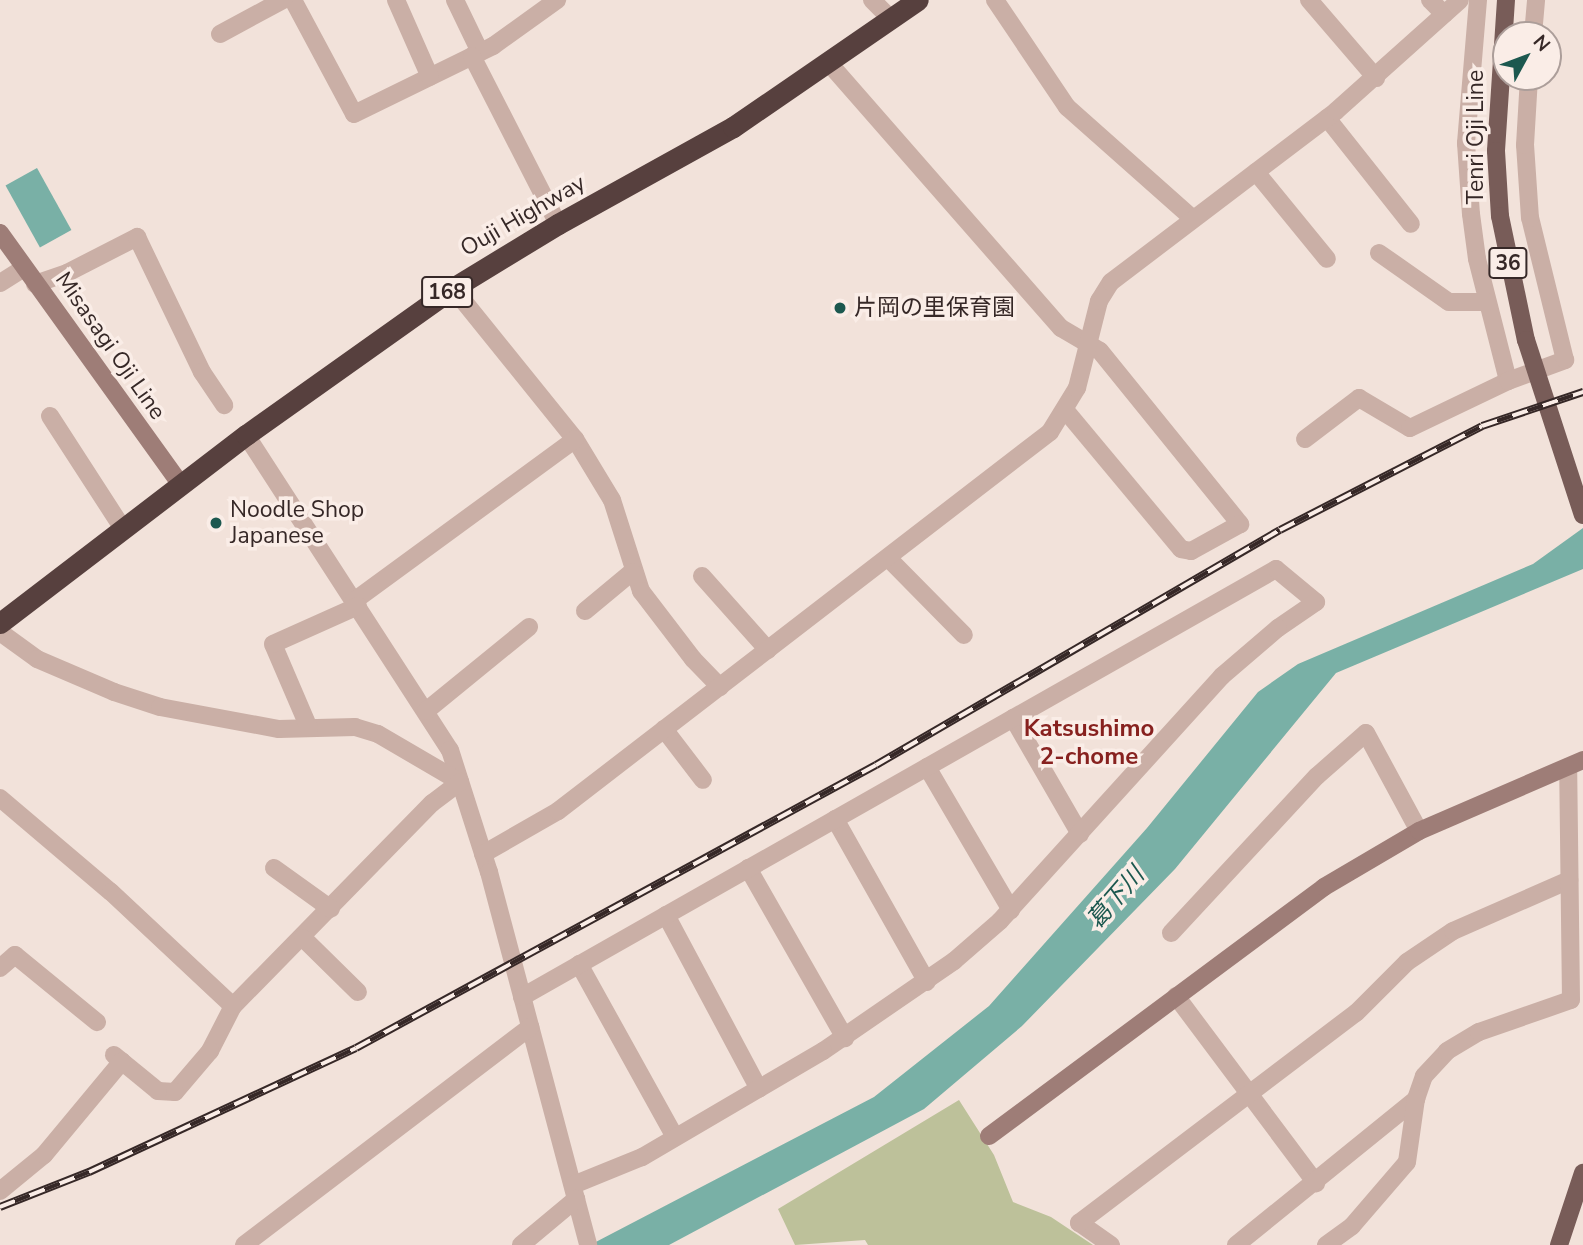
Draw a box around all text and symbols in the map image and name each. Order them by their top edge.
north arrow [1492,21,1562,91]
text: N [1527,30,1556,57]
street label: Tenri Oji Line [1462,70,1490,204]
street label: Ouji Highway [456,169,590,263]
road number: 36 [1487,246,1529,280]
street label: Misasagi Oji Line [49,267,171,425]
road number: 168 [421,274,473,310]
place label: 片岡の里保育園 [854,294,1015,322]
marker: 片岡の里保育園 [832,300,848,316]
place label: Noodle Shop Japanese [230,496,364,550]
marker: Noodle Shop Japanese [208,515,224,531]
district label: Katsushimo 2-chome [1024,715,1154,771]
water label: 葛下川 [1082,861,1150,935]

